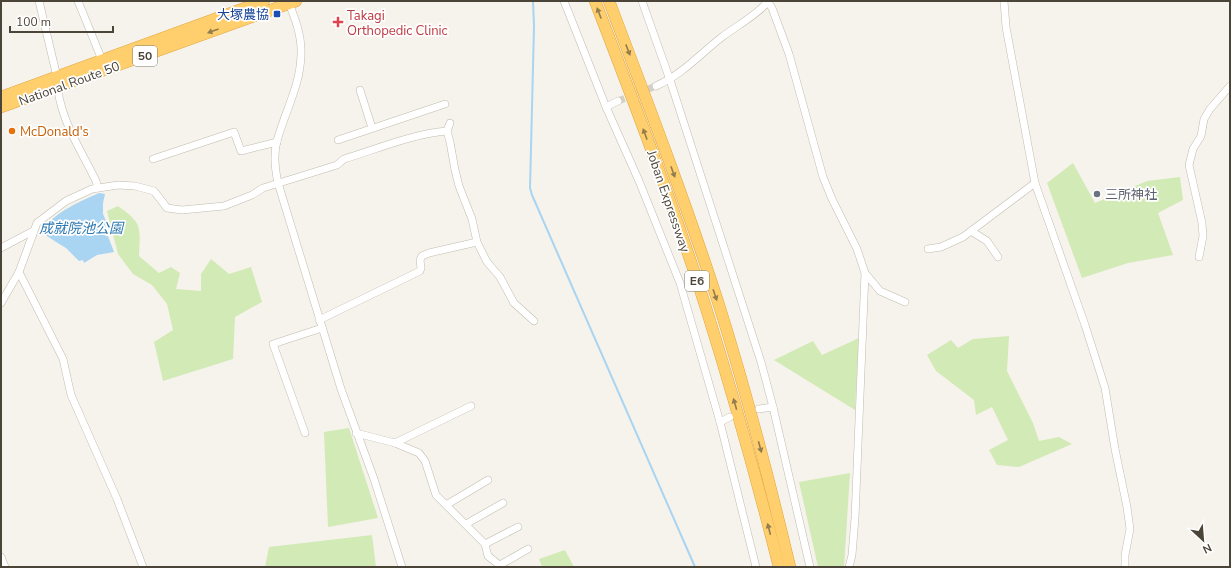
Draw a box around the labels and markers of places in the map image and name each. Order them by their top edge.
place label: 大塚農協 [217,6,269,24]
place label: Takagi Orthopedic Clinic [347,7,448,40]
marker: 大塚農協 [272,9,282,19]
marker: Takagi Orthopedic Clinic [332,16,344,28]
place label: McDonald's [20,123,89,141]
marker: McDonald's [7,126,17,136]
place label: 三所神社 [1105,186,1157,204]
marker: 三所神社 [1092,189,1102,199]

